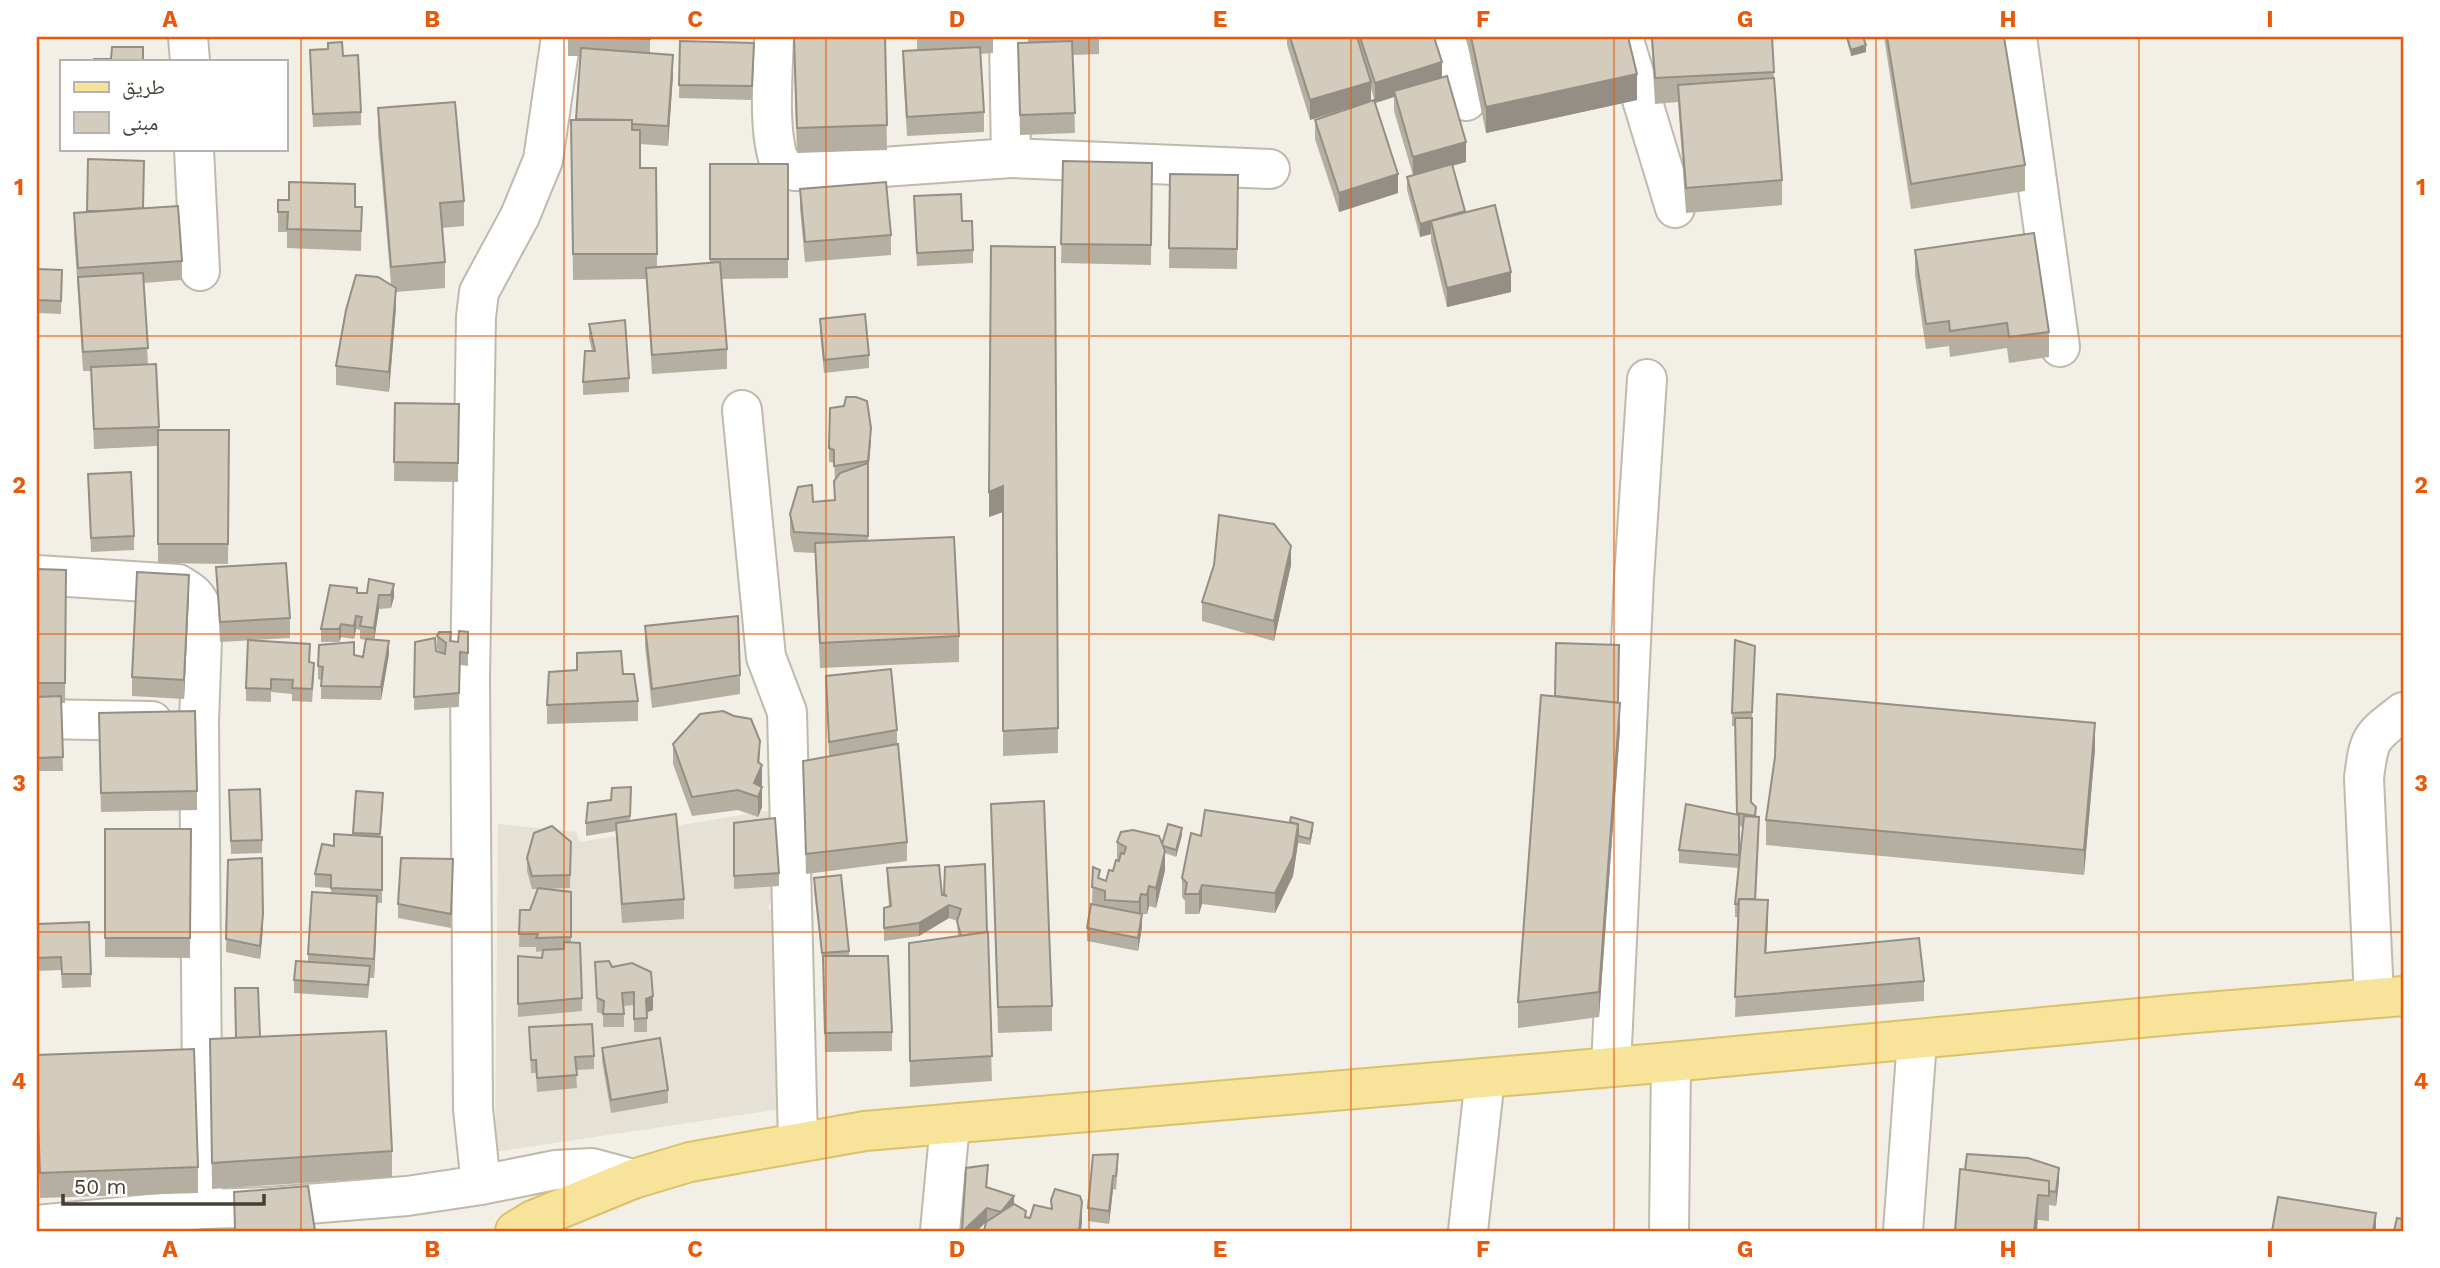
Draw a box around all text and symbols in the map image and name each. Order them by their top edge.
text: A [162,6,178,33]
text: B [424,6,440,33]
text: C [687,6,703,33]
text: D [949,6,965,33]
text: E [1213,6,1227,33]
text: F [1476,6,1490,33]
text: G [1737,6,1753,33]
text: H [1999,6,2017,33]
text: I [2266,6,2274,33]
legend [60,60,287,150]
text: طريق [122,74,165,100]
text: مبنى [122,110,158,136]
text: 1 [14,174,24,201]
text: 1 [2416,174,2426,201]
text: 2 [12,472,26,499]
text: 2 [2414,472,2428,499]
text: 3 [12,770,26,797]
text: 3 [2414,770,2428,797]
text: 4 [12,1068,27,1095]
text: 4 [2414,1068,2429,1095]
scale bar [63,1163,264,1207]
text: 50 m [74,1174,126,1199]
text: A [162,1236,178,1263]
text: B [424,1236,440,1263]
text: C [687,1236,703,1263]
text: D [949,1236,965,1263]
text: E [1213,1236,1227,1263]
text: F [1476,1236,1490,1263]
text: G [1737,1236,1753,1263]
text: H [1999,1236,2017,1263]
text: I [2266,1236,2274,1263]

